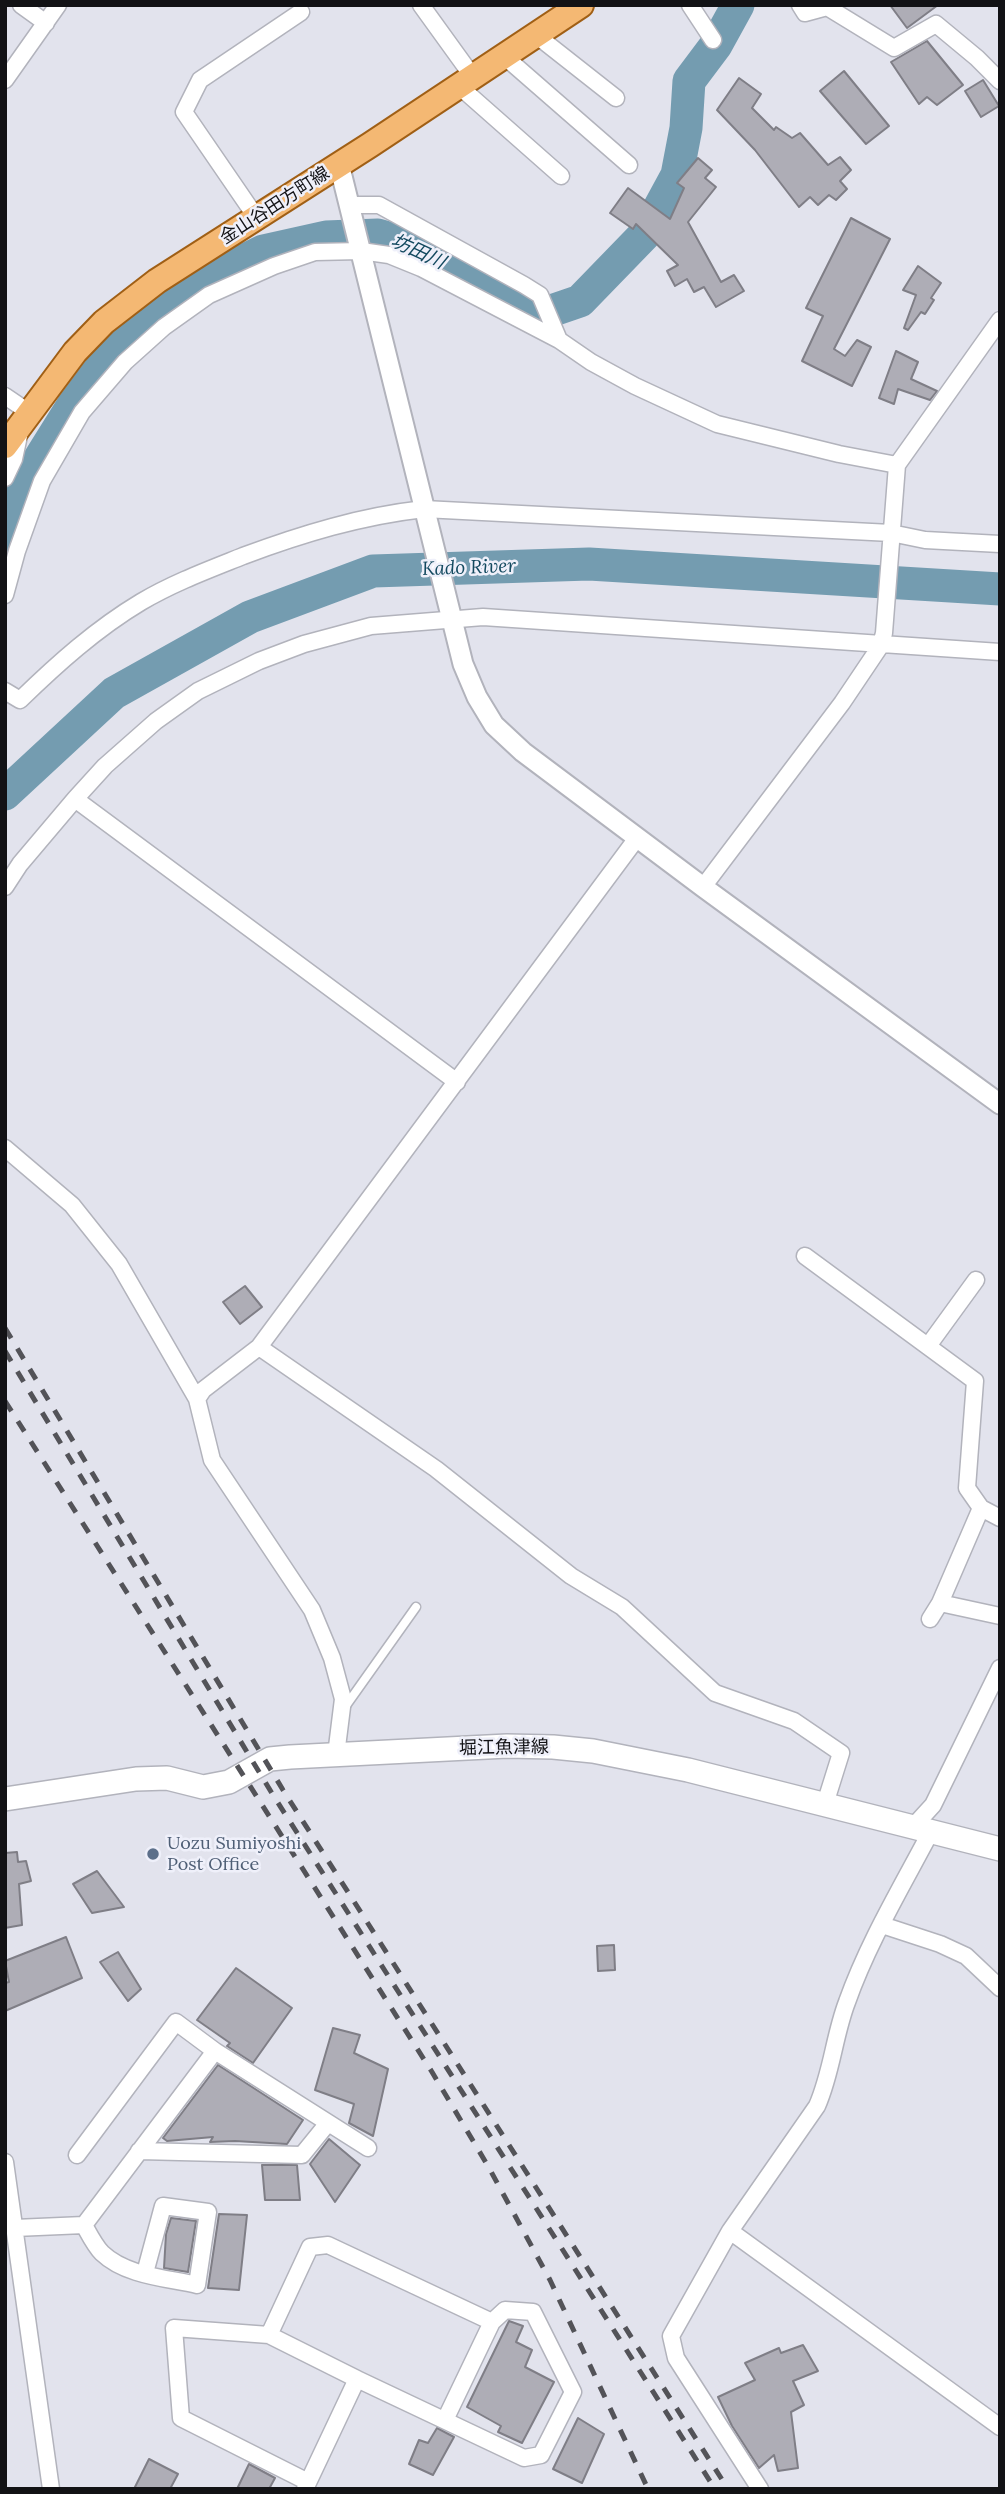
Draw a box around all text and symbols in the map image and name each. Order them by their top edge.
street label: 金山谷田方町線 [216,163,334,249]
water label: 坊田川 [387,230,449,274]
water label: Kado River [422,555,516,581]
street label: 堀江魚津線 [459,1736,549,1760]
place label: Uozu Sumiyoshi Post Office [167,1833,301,1876]
marker: Uozu Sumiyoshi Post Office [145,1846,161,1862]

